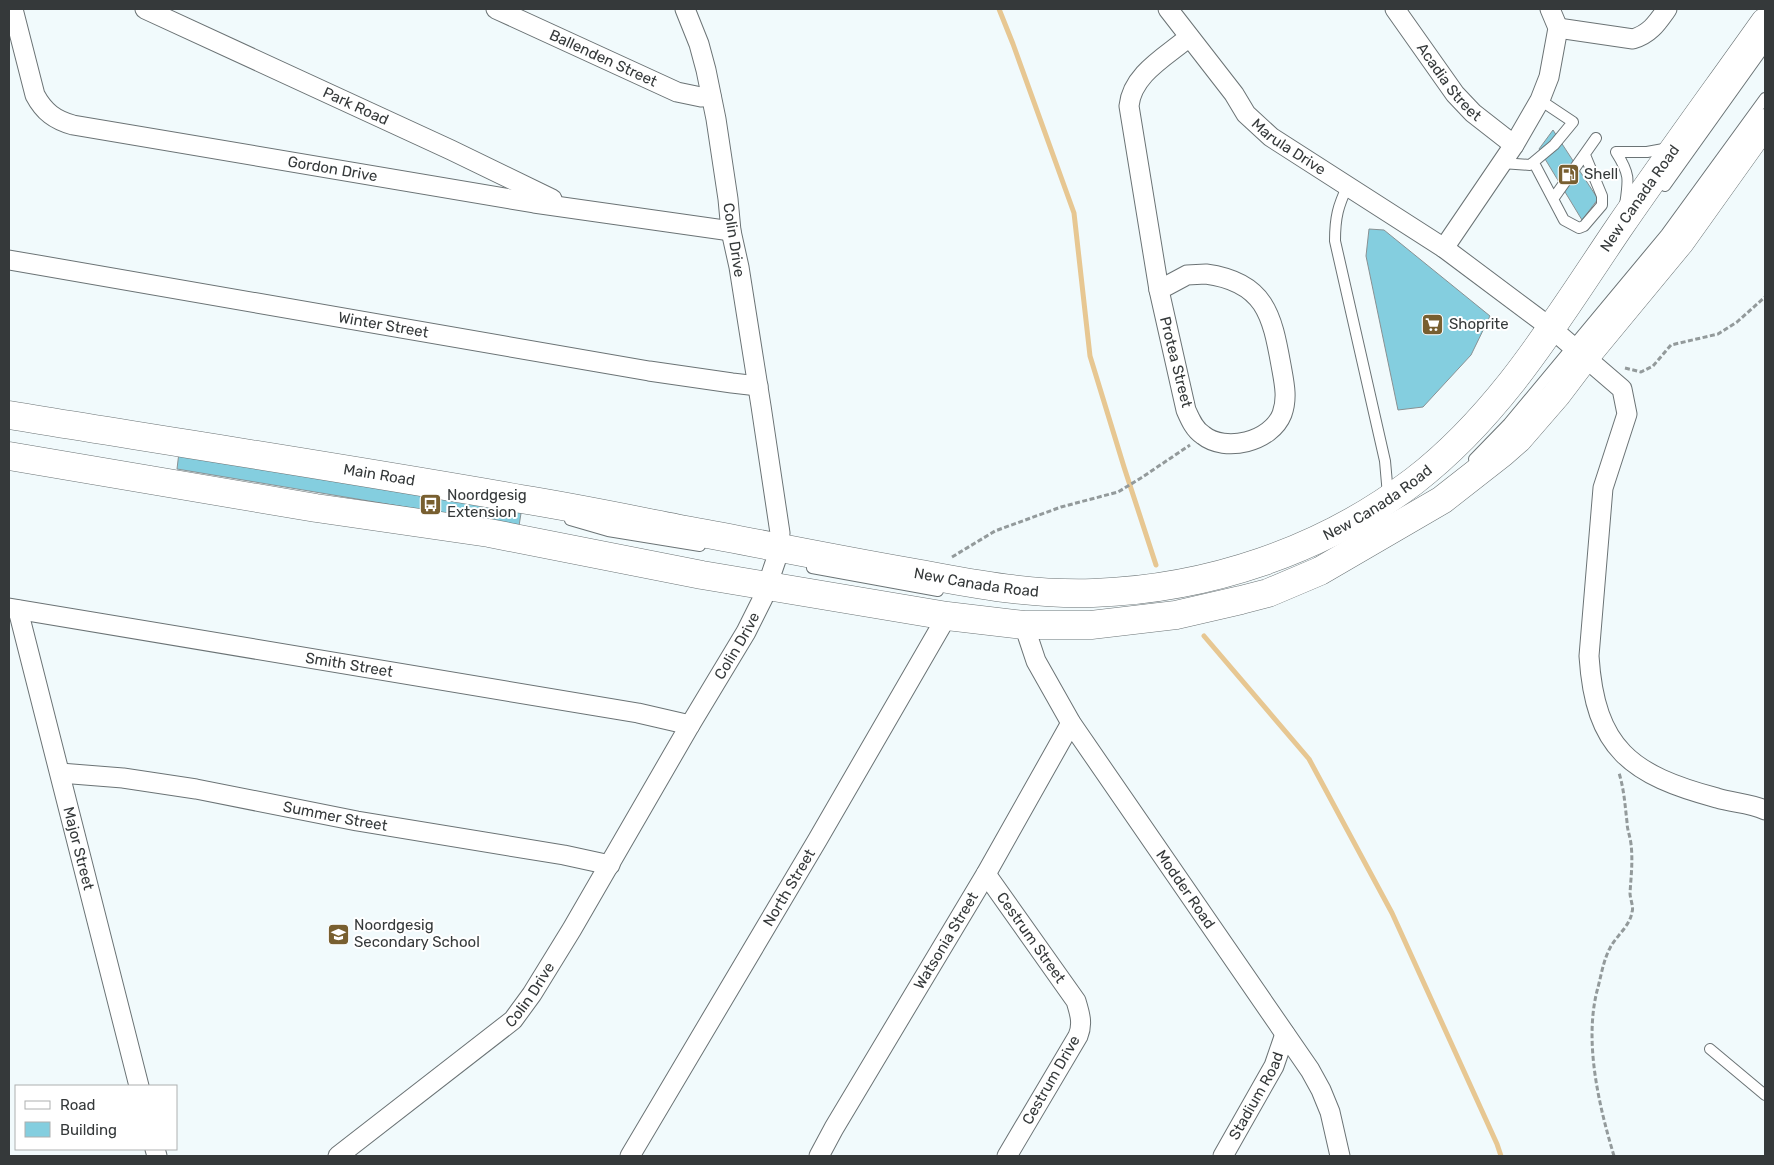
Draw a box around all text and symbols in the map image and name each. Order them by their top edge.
street label: Ballenden Street [546,26,660,91]
street label: Acadia Street [1413,40,1485,125]
street label: Park Road [320,83,391,129]
street label: Marula Drive [1248,115,1329,179]
street label: New Canada Road [1596,141,1683,255]
street label: Gordon Drive [286,152,379,185]
fuel station icon: Shell [1556,162,1580,186]
place label: Shell [1584,165,1618,183]
street label: Colin Drive [719,202,749,278]
street label: Winter Street [337,308,430,342]
supermarket icon: Shoprite [1421,312,1445,336]
street label: Protea Street [1156,315,1196,410]
place label: Shoprite [1449,315,1509,333]
street label: Main Road [342,460,416,490]
street label: New Canada Road [1320,461,1436,544]
place label: Noordgesig Extension [447,486,527,521]
bus stop icon: Noordgesig Extension [419,492,443,516]
street label: New Canada Road [913,564,1040,601]
street label: Colin Drive [711,609,763,683]
street label: Smith Street [304,649,395,681]
street label: Summer Street [282,798,389,835]
street label: Major Street [59,805,98,892]
street label: North Street [759,846,819,930]
street label: Modder Road [1152,846,1219,932]
street label: Watsonia Street [910,889,982,993]
street label: Cestrum Street [993,889,1069,987]
place label: Noordgesig Secondary School [354,916,480,951]
school or university icon: Noordgesig Secondary School [326,922,350,946]
street label: Colin Drive [502,959,558,1031]
street label: Cestrum Drive [1018,1032,1084,1128]
street label: Stadium Road [1225,1049,1287,1143]
legend [15,1085,178,1150]
text: Road [60,1096,96,1114]
text: Building [60,1121,117,1139]

